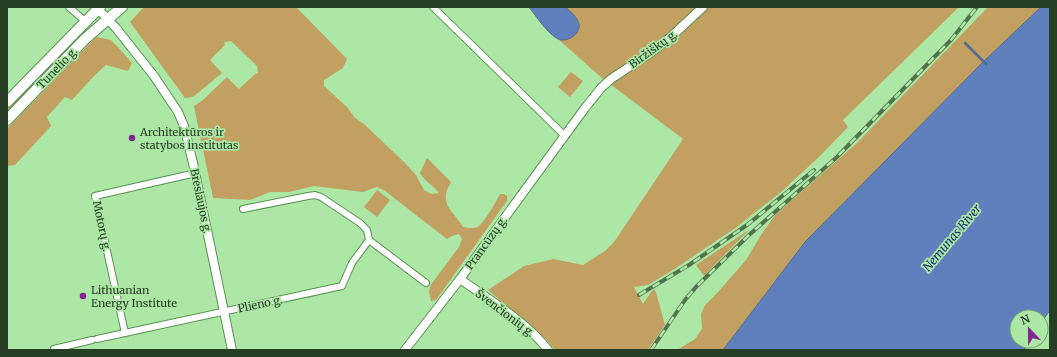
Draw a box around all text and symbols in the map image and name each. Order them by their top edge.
street label: Biržiškų g. [626,27,680,71]
street label: Tunelio g. [34,44,80,92]
place label: Architektūros ir statybos institutas [139,125,238,152]
marker: Architektūros ir statybos institutas [127,133,137,143]
street label: Breslaujos g. [187,167,215,235]
street label: Motorų g. [90,199,114,253]
water label: Nemunas River [919,200,985,274]
street label: Prancūzų g. [462,214,510,272]
place label: Lithuanian Energy Institute [91,283,177,310]
street label: Švenčionių g. [473,286,537,340]
marker: Lithuanian Energy Institute [78,291,88,301]
street label: Plieno g. [236,292,284,316]
north arrow [1009,309,1049,349]
text: N [1019,311,1032,328]

